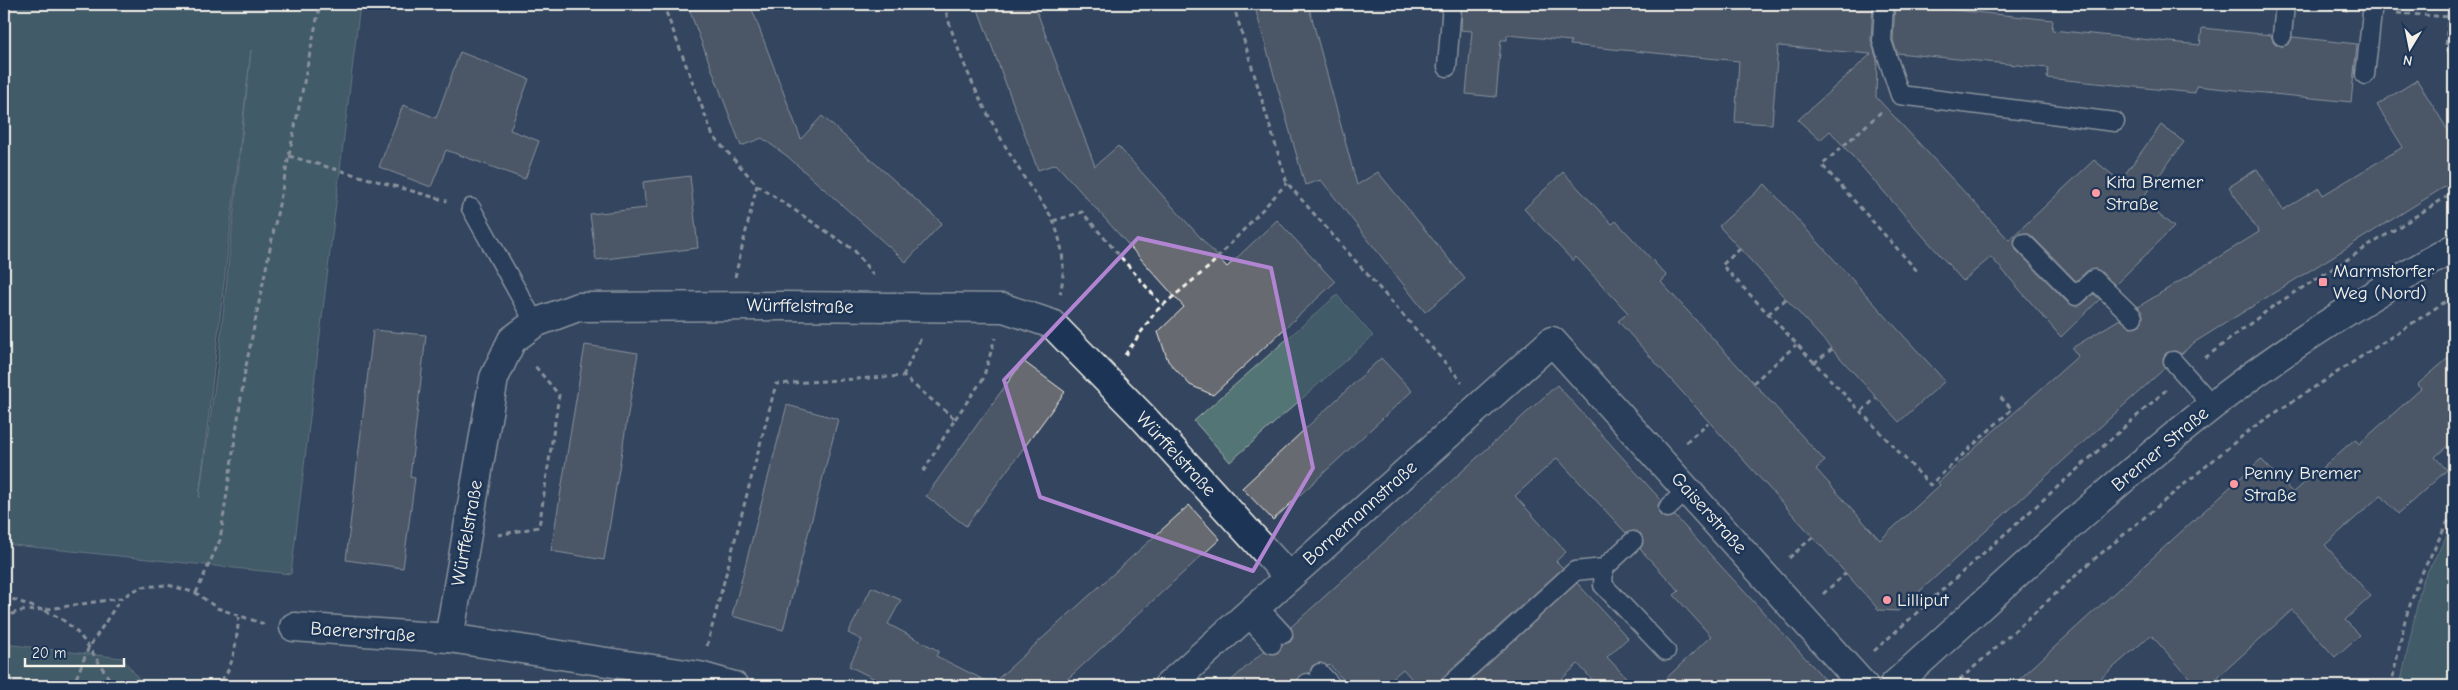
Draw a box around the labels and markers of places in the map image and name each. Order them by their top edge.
place label: Kita Bremer Straße [2106,171,2204,215]
marker: Kita Bremer Straße [2090,187,2102,199]
place label: Marmstorfer Weg (Nord) [2333,260,2435,304]
marker: Marmstorfer Weg (Nord) [2317,276,2329,288]
place label: Penny Bremer Straße [2244,462,2361,506]
marker: Penny Bremer Straße [2228,478,2240,490]
place label: Lilliput [1897,589,1949,611]
marker: Lilliput [1881,594,1893,606]

